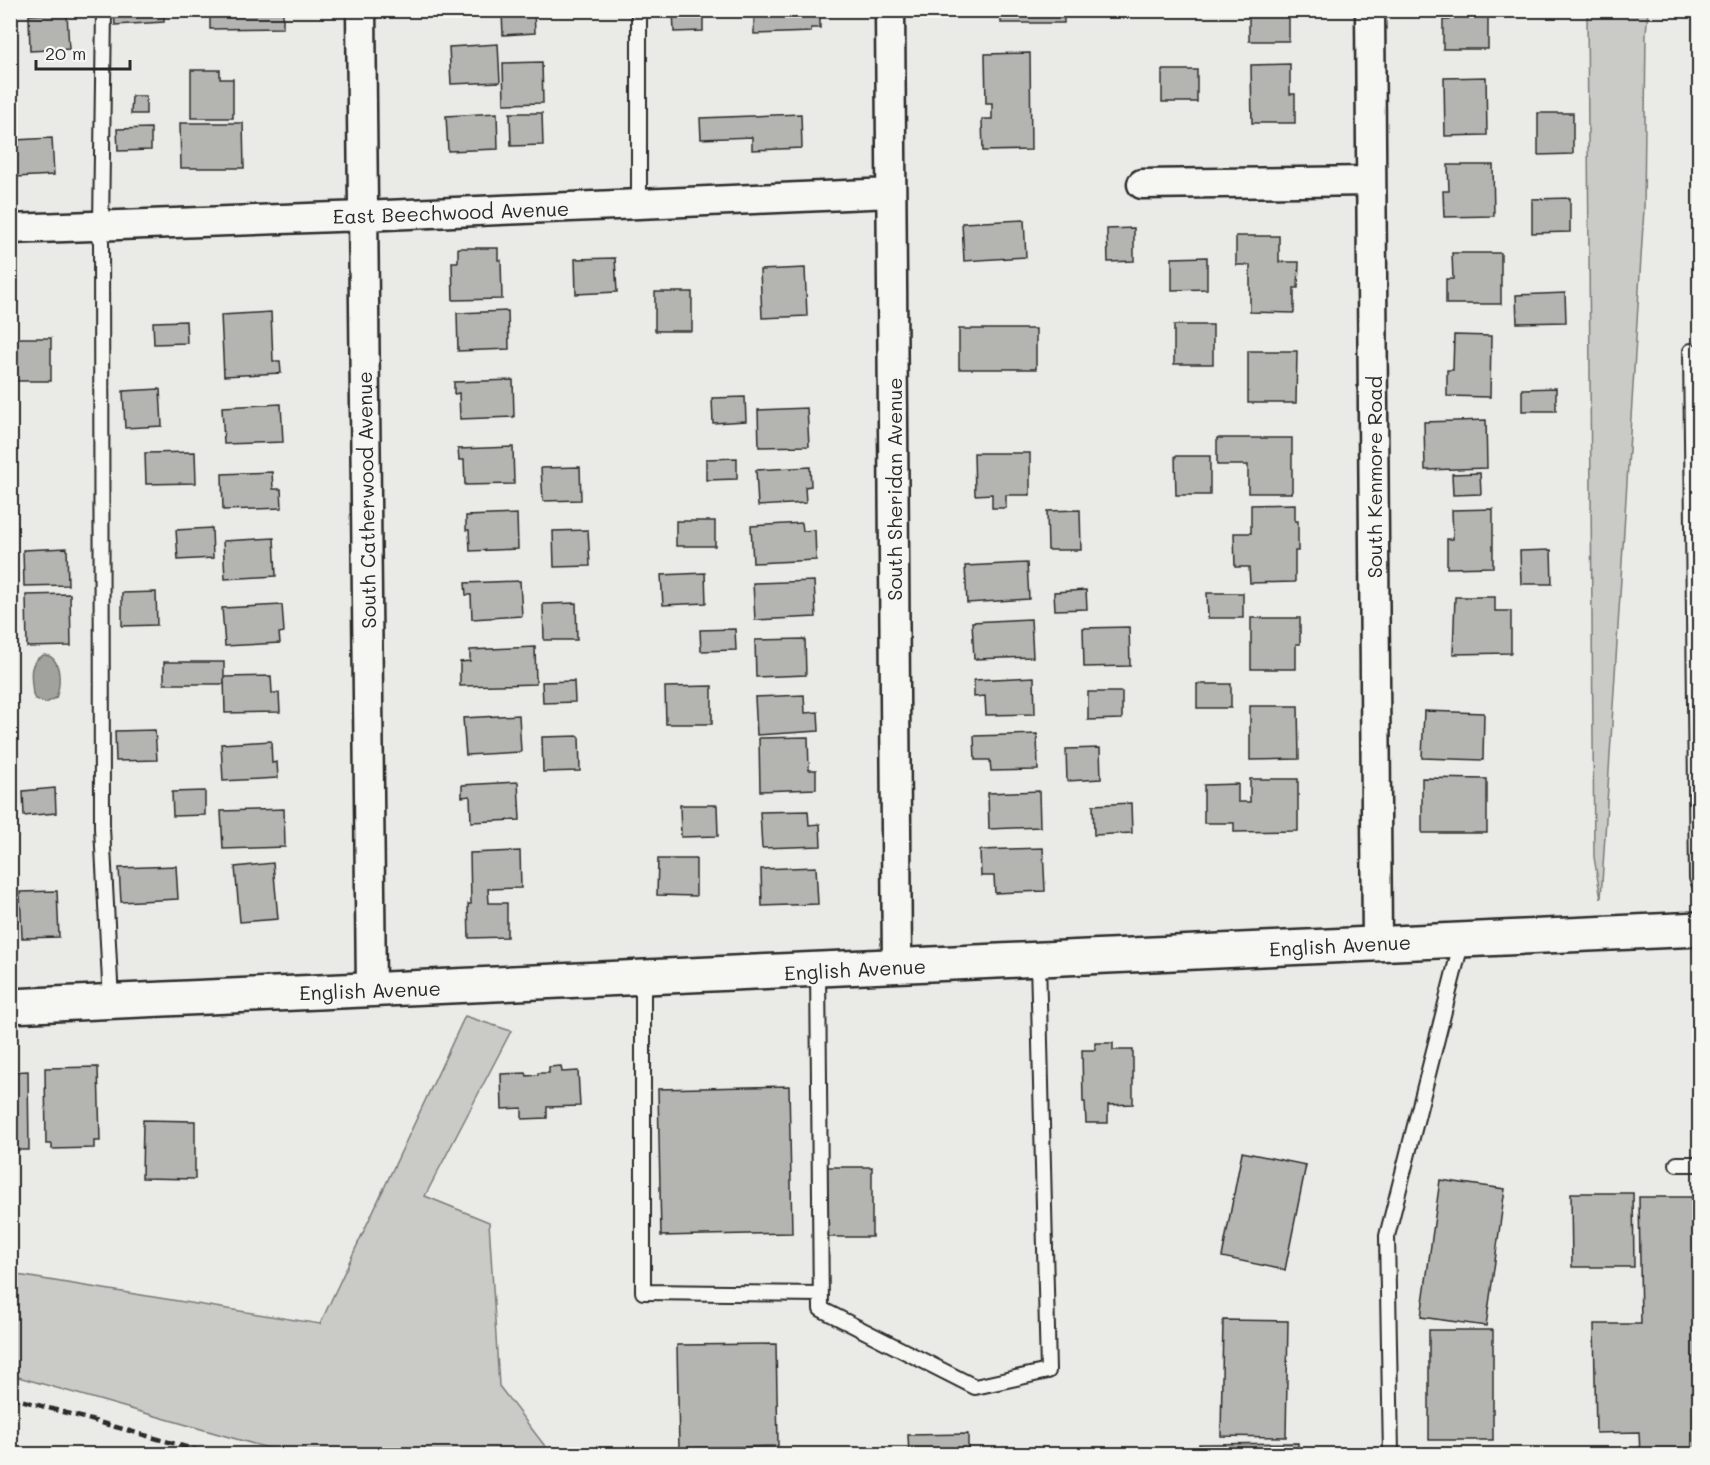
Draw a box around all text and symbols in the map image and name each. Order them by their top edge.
scale bar [36,33,130,71]
text: 20 m [45,41,86,65]
street label: East Beechwood Avenue [332,195,570,229]
street label: South Catherwood Avenue [351,371,381,629]
street label: South Kenmore Road [1361,376,1387,578]
street label: South Sheridan Avenue [881,377,907,601]
street label: English Avenue [1268,928,1412,962]
street label: English Avenue [783,952,927,986]
street label: English Avenue [299,975,441,1005]

